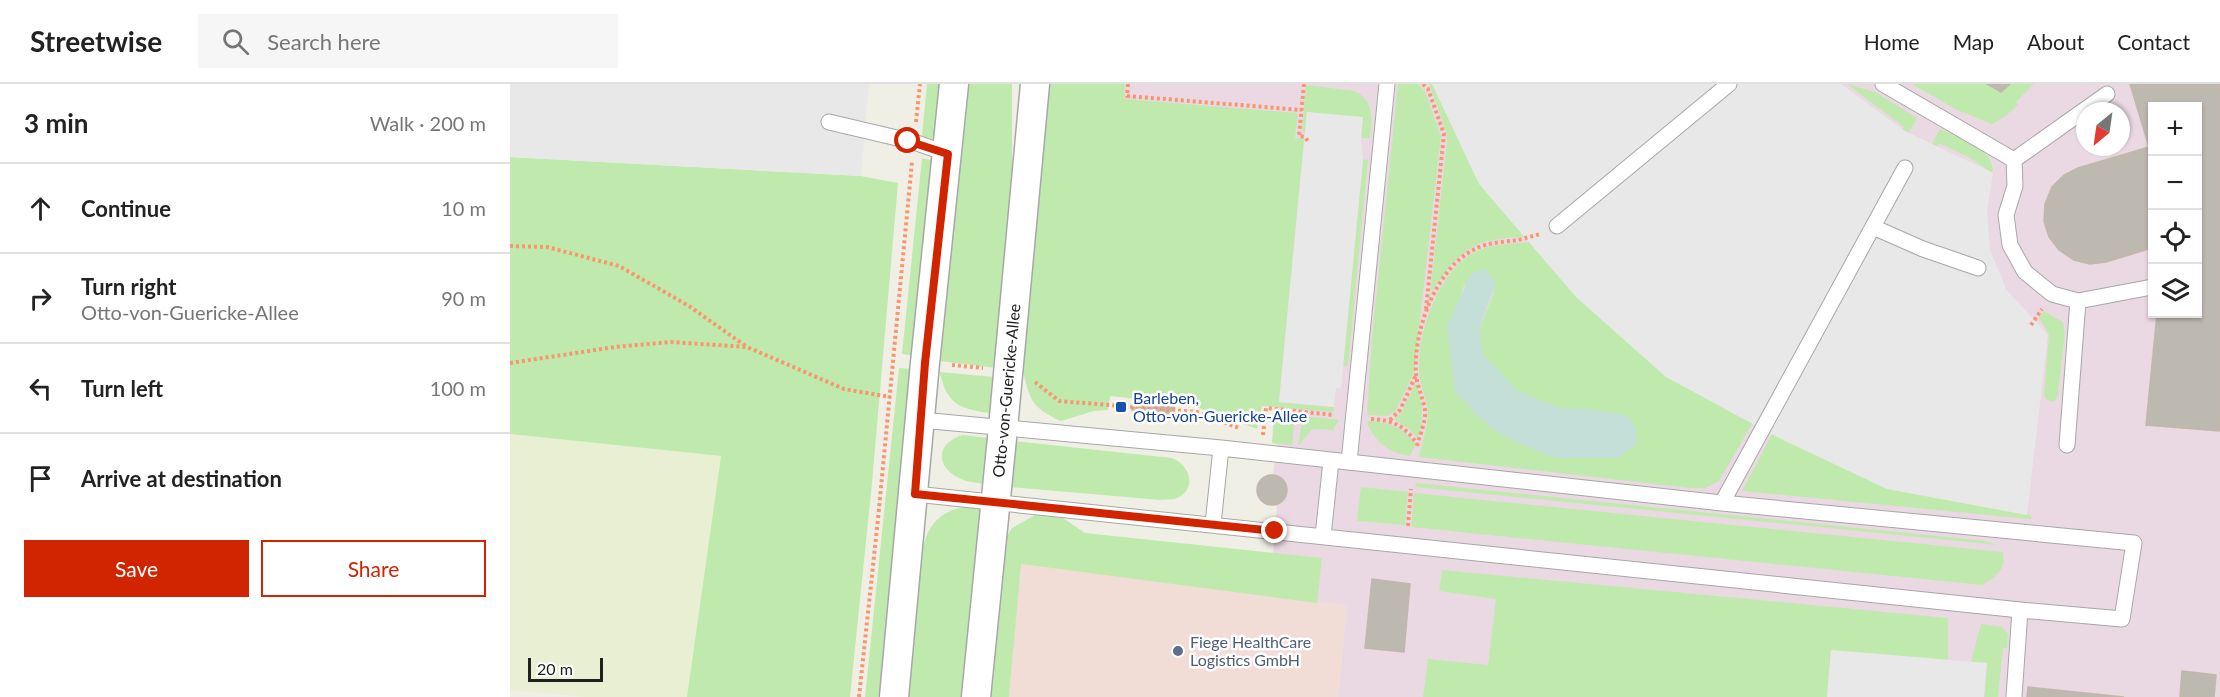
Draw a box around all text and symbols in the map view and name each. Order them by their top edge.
search box [198,14,618,68]
text: Streetwise [30,24,162,58]
icon: search [219,25,252,58]
text: Search here [267,28,381,55]
text: Home [1864,29,1920,54]
text: Map [1953,29,1994,54]
text: About [2027,29,2084,54]
text: Contact [2117,29,2190,54]
north arrow [2076,102,2130,156]
map controls [2148,102,2202,318]
button: + [2148,102,2202,156]
text: 3 min [24,107,88,139]
text: Walk · 200 m [370,111,486,135]
route start [894,127,920,153]
button: − [2148,156,2202,210]
icon: ahead [24,192,57,225]
text: Continue [81,195,171,222]
text: 10 m [441,196,486,220]
button: locate [2148,210,2202,264]
button: layers [2148,264,2202,318]
text: Turn right [81,273,176,300]
icon: right [24,282,57,315]
text: 90 m [441,286,486,310]
text: Otto-von-Guericke-Allee [81,300,299,324]
street label: Otto-von-Guericke-Allee [988,303,1024,478]
icon: left [24,372,57,405]
text: Turn left [81,375,163,402]
text: 100 m [430,376,486,400]
place label: Barleben, Otto-von-Guericke-Allee [1133,388,1307,425]
marker: Barleben, Otto-von-Guericke-Allee [1114,400,1128,414]
icon: arrive [24,462,57,495]
text: Arrive at destination [81,465,282,492]
route end [1261,517,1287,543]
button: Save [24,540,249,597]
button: Share [261,540,486,597]
place label: Fiege HealthCare Logistics GmbH [1190,632,1311,669]
marker: Fiege HealthCare Logistics GmbH [1171,644,1185,658]
scale bar [528,655,603,682]
text: 20 m [537,659,573,678]

